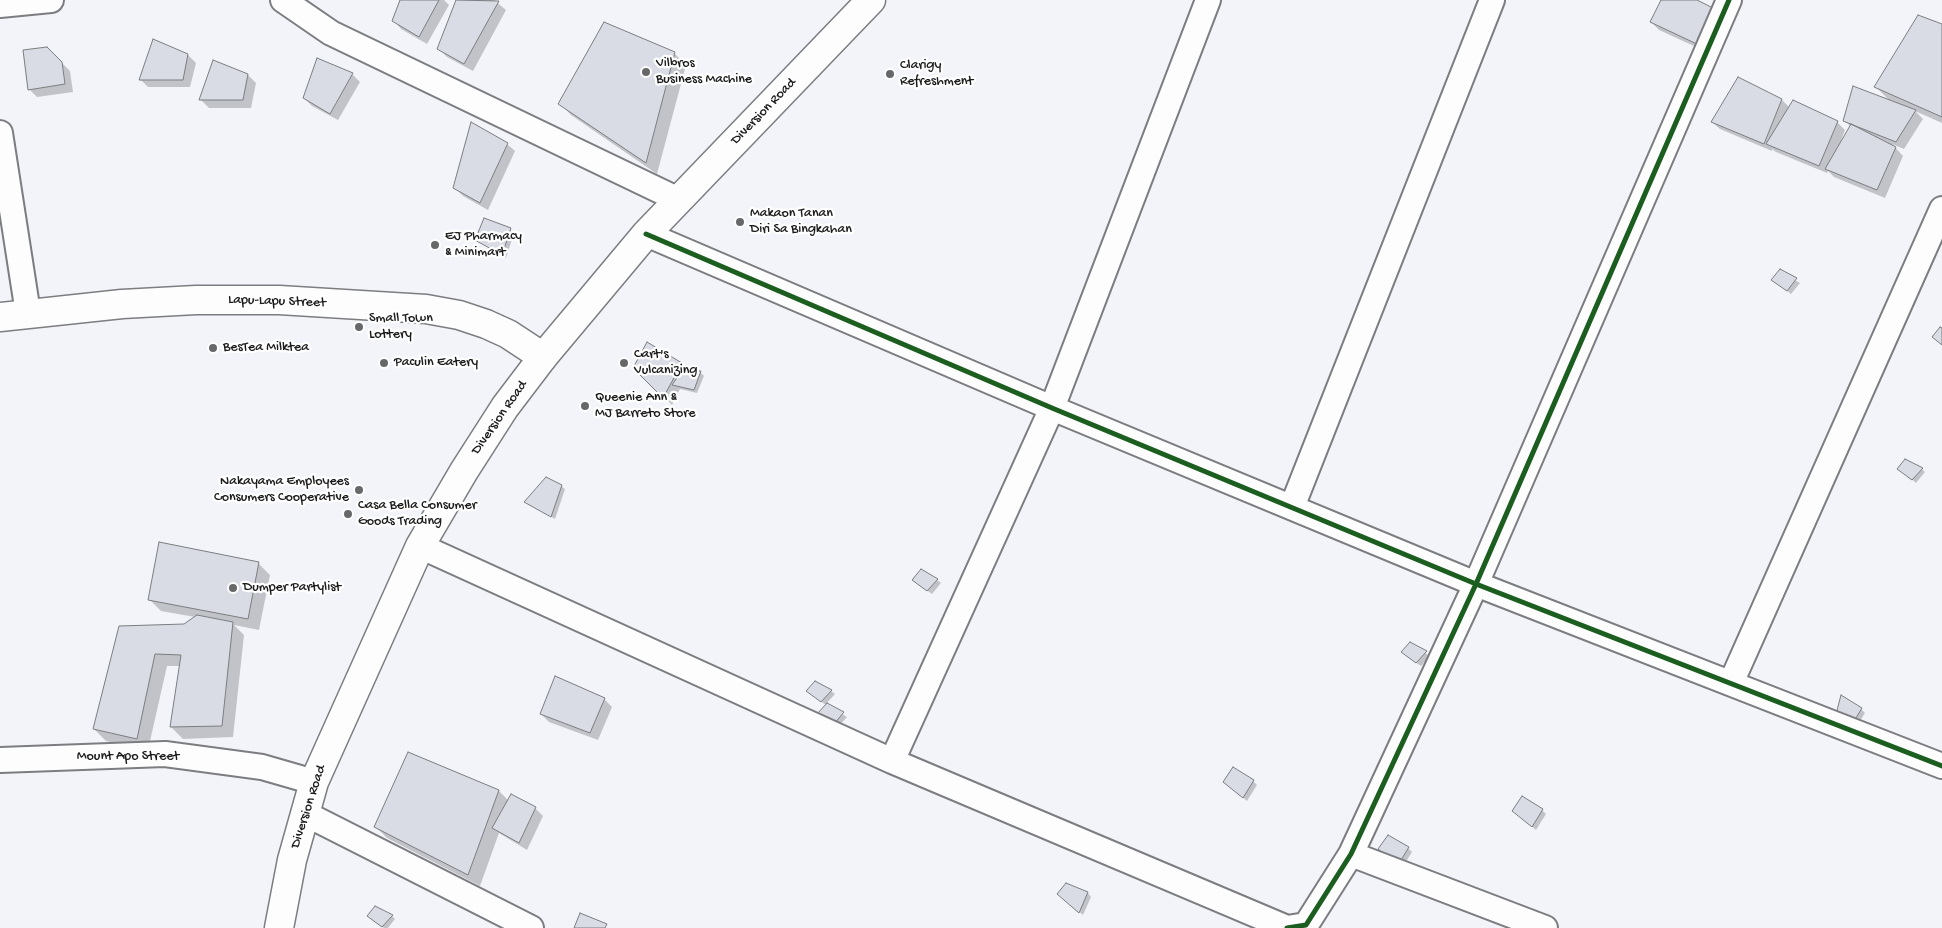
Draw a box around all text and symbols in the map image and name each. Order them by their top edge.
place label: Vilbros Business Machine [656,56,752,88]
place label: Clarigy Refreshment [900,58,973,90]
marker: Vilbros Business Machine [640,66,652,78]
marker: Clarigy Refreshment [884,68,896,80]
street label: Diversion Road [728,75,800,149]
place label: Makaon Tanan Diri Sa Bingkahan [750,206,852,238]
marker: Makaon Tanan Diri Sa Bingkahan [734,216,746,228]
place label: EJ Pharmacy & Minimart [445,229,522,262]
marker: EJ Pharmacy & Minimart [429,239,441,251]
street label: Lapu-Lapu Street [228,292,326,312]
place label: Small Town Lottery [369,311,433,344]
marker: Small Town Lottery [353,321,365,333]
place label: BesTea Milktea [223,340,309,356]
marker: BesTea Milktea [207,342,219,354]
place label: Cart's Vulcanizing [634,347,697,380]
place label: Paculin Eatery [394,355,478,371]
marker: Paculin Eatery [378,357,390,369]
marker: Cart's Vulcanizing [618,357,630,369]
street label: Diversion Road [468,378,532,458]
place label: Queenie Ann & MJ Barreto Store [595,390,695,422]
marker: Queenie Ann & MJ Barreto Store [579,400,591,412]
place label: Nakayama Employees Consumers Cooperative [214,474,349,507]
marker: Nakayama Employees Consumers Cooperative [353,484,365,496]
place label: Casa Bella Consumer Goods Trading [358,498,477,530]
marker: Casa Bella Consumer Goods Trading [342,508,354,520]
place label: Dumper Partylist [243,580,341,596]
marker: Dumper Partylist [227,582,239,594]
street label: Mount Apo Street [77,749,179,765]
street label: Diversion Road [288,763,330,851]

